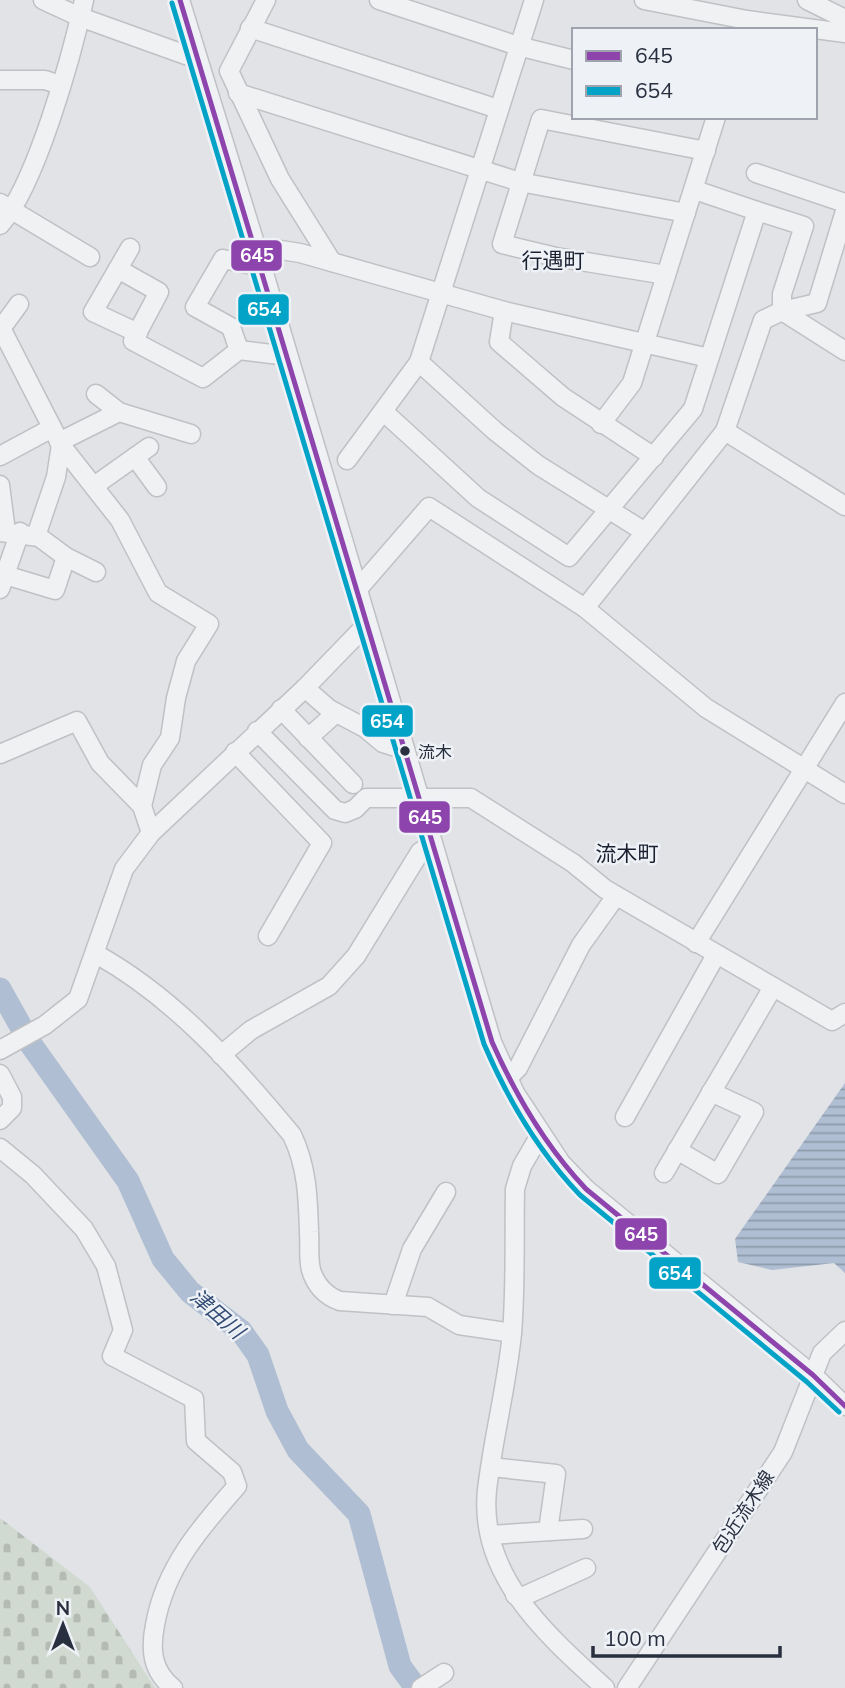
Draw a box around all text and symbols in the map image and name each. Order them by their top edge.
legend [572,28,817,119]
text: 645 [635,42,673,68]
text: 654 [635,77,673,103]
line badge: 645 [230,239,283,272]
text: 645 [240,243,274,267]
district label: 行遇町 [522,247,585,273]
line badge: 654 [237,293,290,326]
text: 654 [247,297,282,321]
line badge: 654 [361,704,414,738]
text: 654 [370,709,405,733]
place label: 流木 [418,741,452,762]
marker: 流木 [398,744,412,758]
line badge: 645 [398,800,451,834]
text: 645 [408,805,442,829]
district label: 流木町 [596,840,659,866]
line badge: 645 [614,1217,668,1251]
text: 645 [624,1222,658,1246]
line badge: 654 [648,1256,702,1290]
text: 654 [658,1261,693,1285]
water label: 津田川 [185,1283,251,1345]
street label: 包近流木線 [707,1466,779,1558]
north arrow [28,1590,98,1660]
text: N [56,1596,70,1620]
scale bar [593,1614,780,1658]
text: 100 m [604,1625,666,1651]

